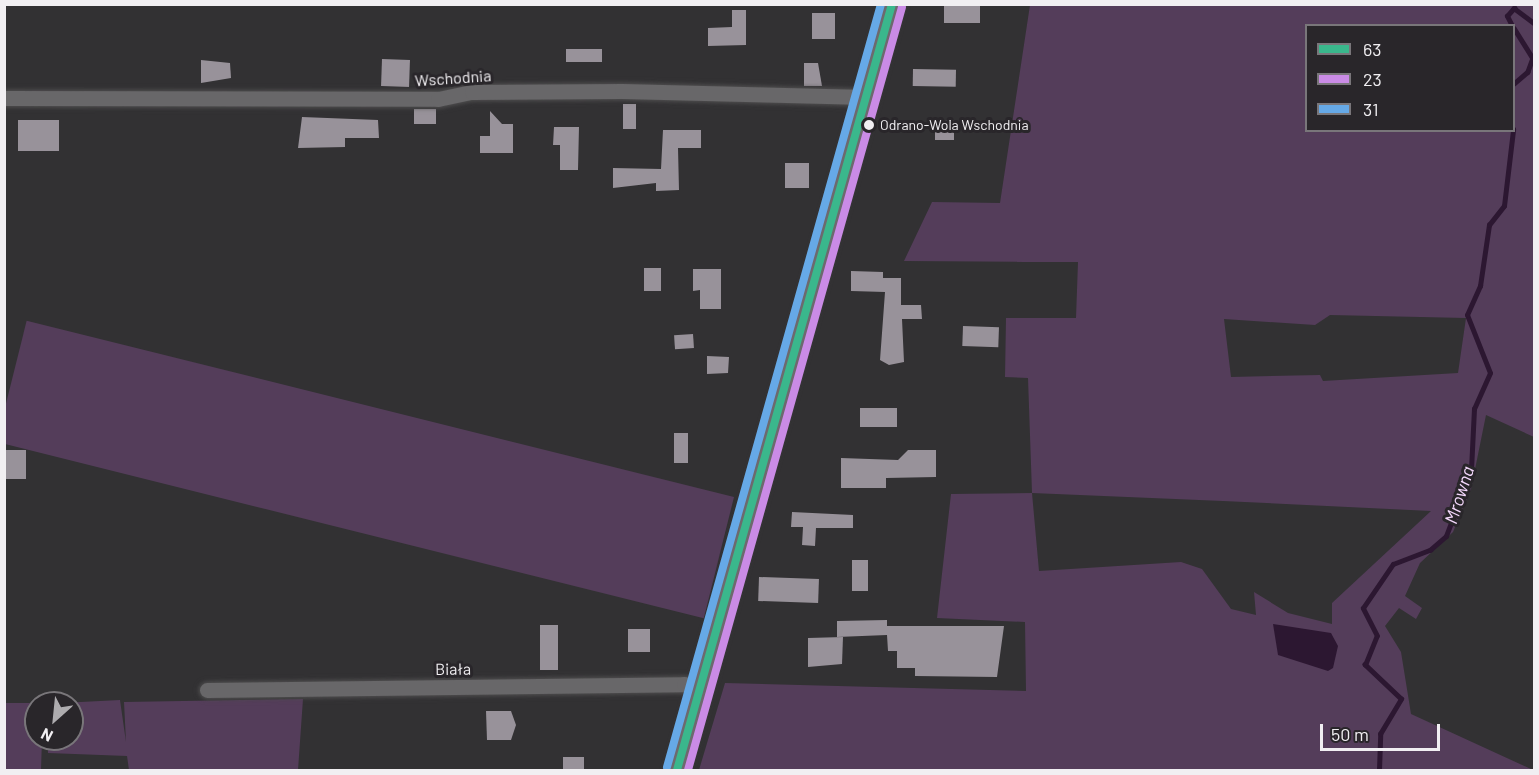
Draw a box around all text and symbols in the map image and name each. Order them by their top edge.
legend [1305,24,1515,132]
text: 63 [1363,38,1382,60]
street label: Wschodnia [414,66,492,90]
text: 23 [1363,68,1382,90]
text: 31 [1363,98,1378,120]
place label: Odrano-Wola Wschodnia [880,117,1029,133]
marker: Odrano-Wola Wschodnia [863,119,875,131]
water label: Mrowna [1440,463,1478,527]
street label: Biała [435,659,471,679]
north arrow [24,691,84,751]
scale bar [1323,712,1443,750]
text: 50 m [1331,723,1369,745]
text: N [37,725,56,747]

